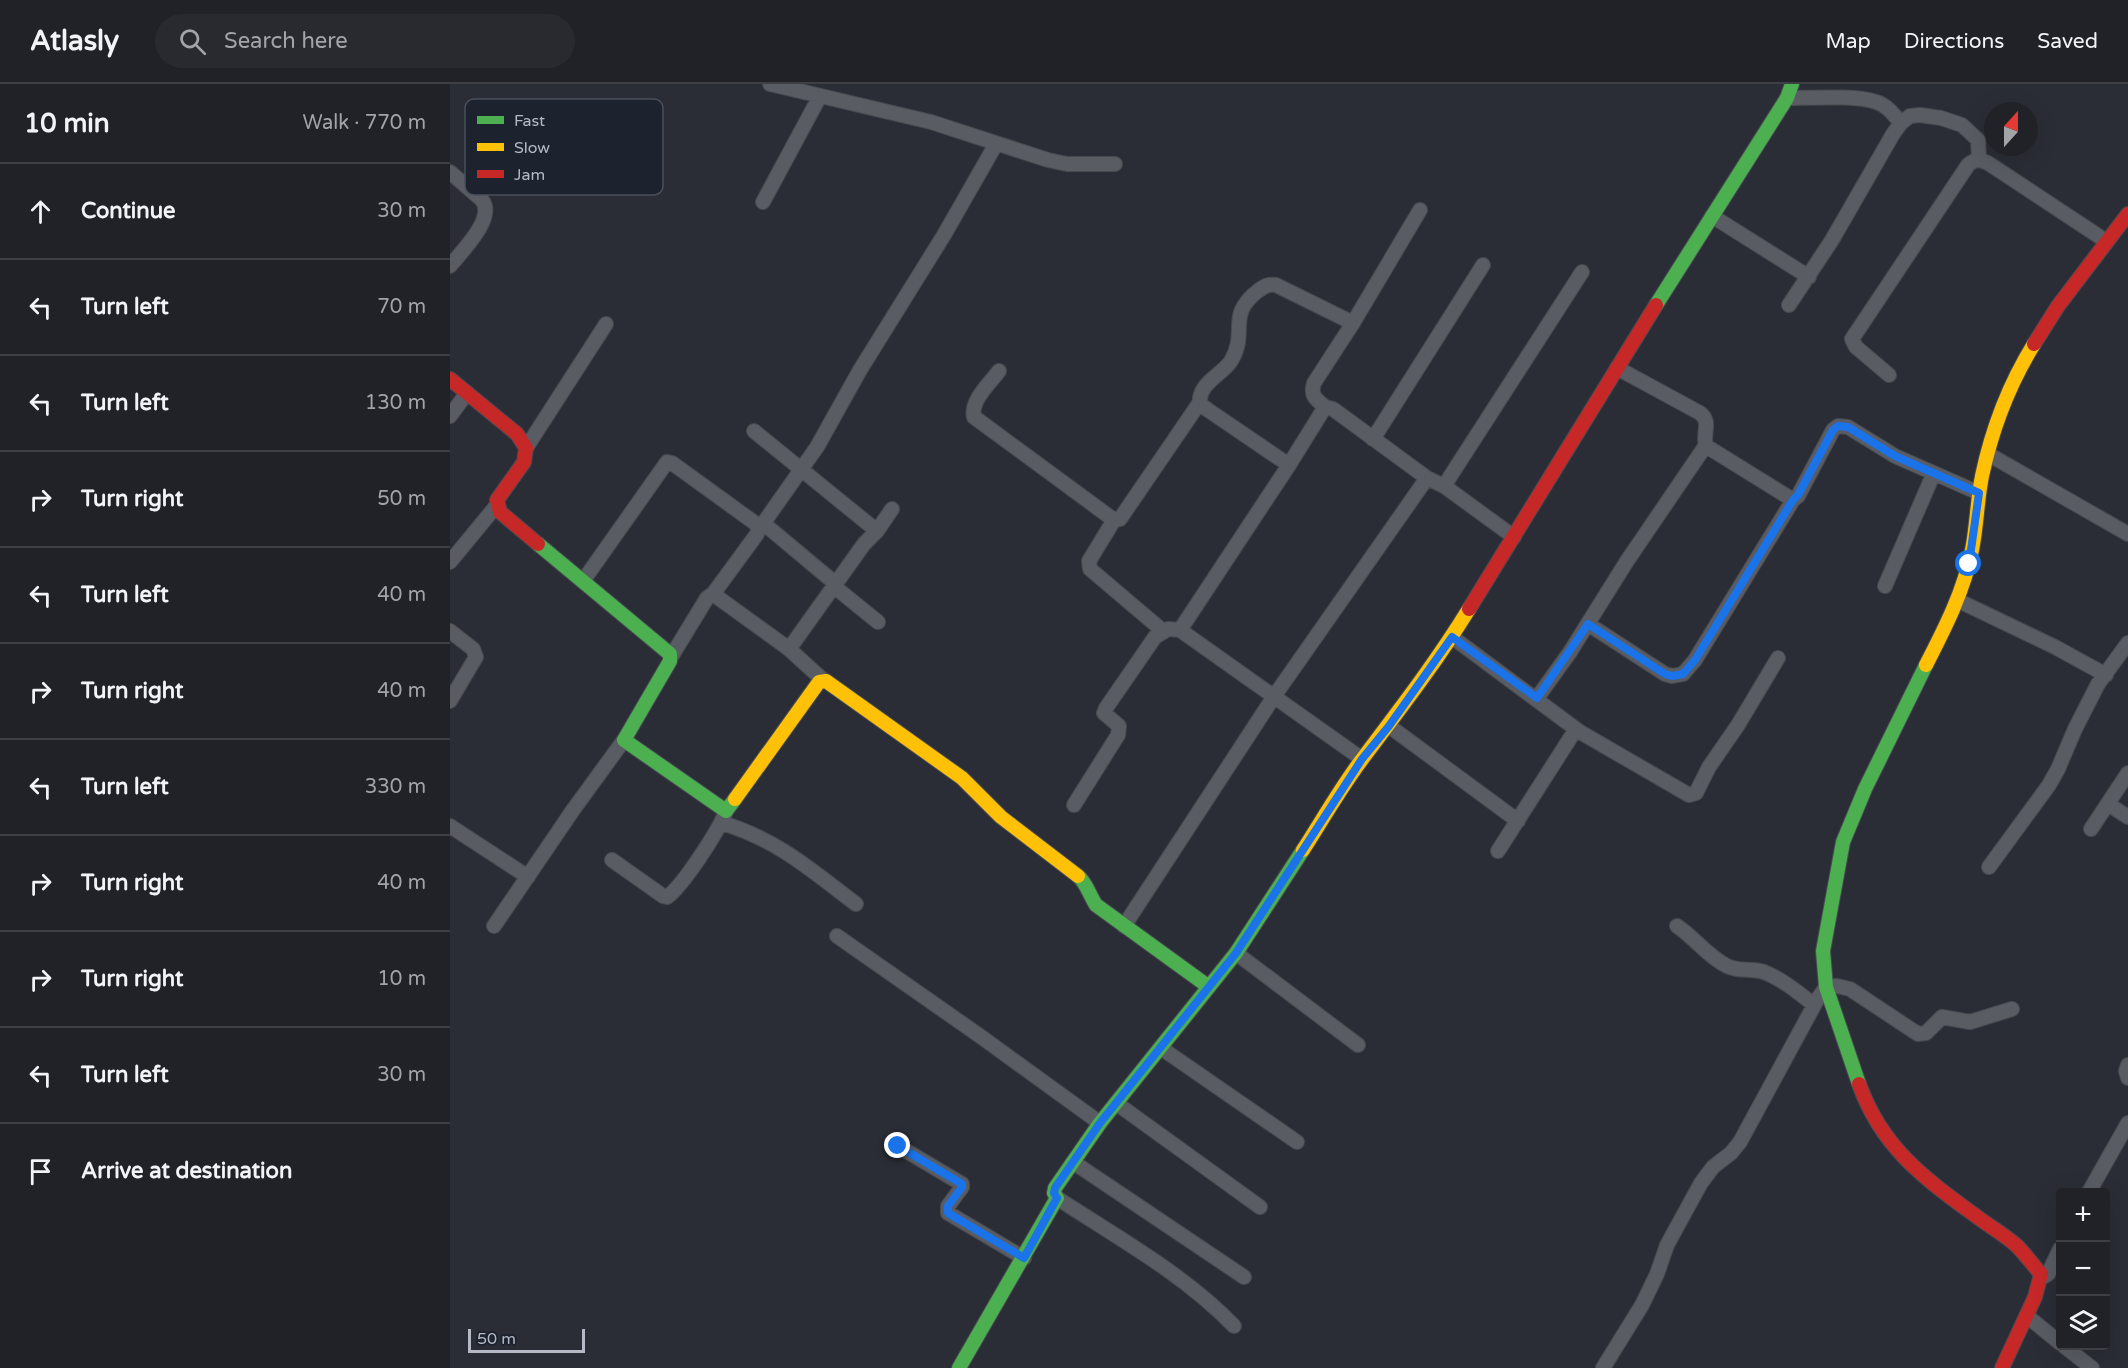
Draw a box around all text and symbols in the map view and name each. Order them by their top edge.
search box [155,14,575,68]
text: Atlasly [30,24,119,58]
icon: search [176,25,209,58]
text: Search here [224,28,348,54]
text: Map [1825,29,1871,54]
text: Directions [1904,29,2004,54]
text: Saved [2037,29,2098,54]
legend [465,99,663,195]
north arrow [1984,102,2038,156]
text: 10 min [24,108,110,139]
text: Walk · 770 m [303,111,426,135]
text: Fast [514,111,545,131]
text: Slow [514,138,550,158]
text: Jam [514,165,545,185]
icon: ahead [24,195,57,228]
text: Continue [81,198,176,224]
text: 30 m [377,199,426,223]
icon: left [24,291,57,324]
text: Turn left [81,294,169,320]
text: 70 m [377,295,426,319]
icon: left [24,387,57,420]
text: Turn left [81,390,169,416]
text: 130 m [365,391,426,415]
icon: right [24,483,57,516]
text: Turn right [81,486,183,512]
text: 50 m [377,487,426,511]
route start [1955,550,1981,576]
icon: left [24,579,57,612]
text: Turn left [81,582,169,608]
text: 40 m [377,583,426,607]
icon: right [24,675,57,708]
text: Turn right [81,678,183,704]
text: 40 m [377,679,426,703]
icon: left [24,771,57,804]
text: Turn left [81,774,169,800]
text: 330 m [365,775,426,799]
icon: right [24,867,57,900]
text: Turn right [81,870,183,896]
text: 40 m [377,871,426,895]
icon: right [24,963,57,996]
text: Turn right [81,966,183,992]
text: 10 m [377,967,426,991]
icon: left [24,1059,57,1092]
text: Turn left [81,1062,169,1088]
text: 30 m [377,1063,426,1087]
route end [884,1132,910,1158]
icon: arrive [24,1155,57,1188]
text: Arrive at destination [81,1158,292,1184]
map controls [2056,1188,2110,1350]
button: + [2056,1188,2110,1242]
button: − [2056,1242,2110,1296]
button: layers [2056,1296,2110,1350]
scale bar [468,1326,585,1354]
text: 50 m [477,1329,516,1349]

